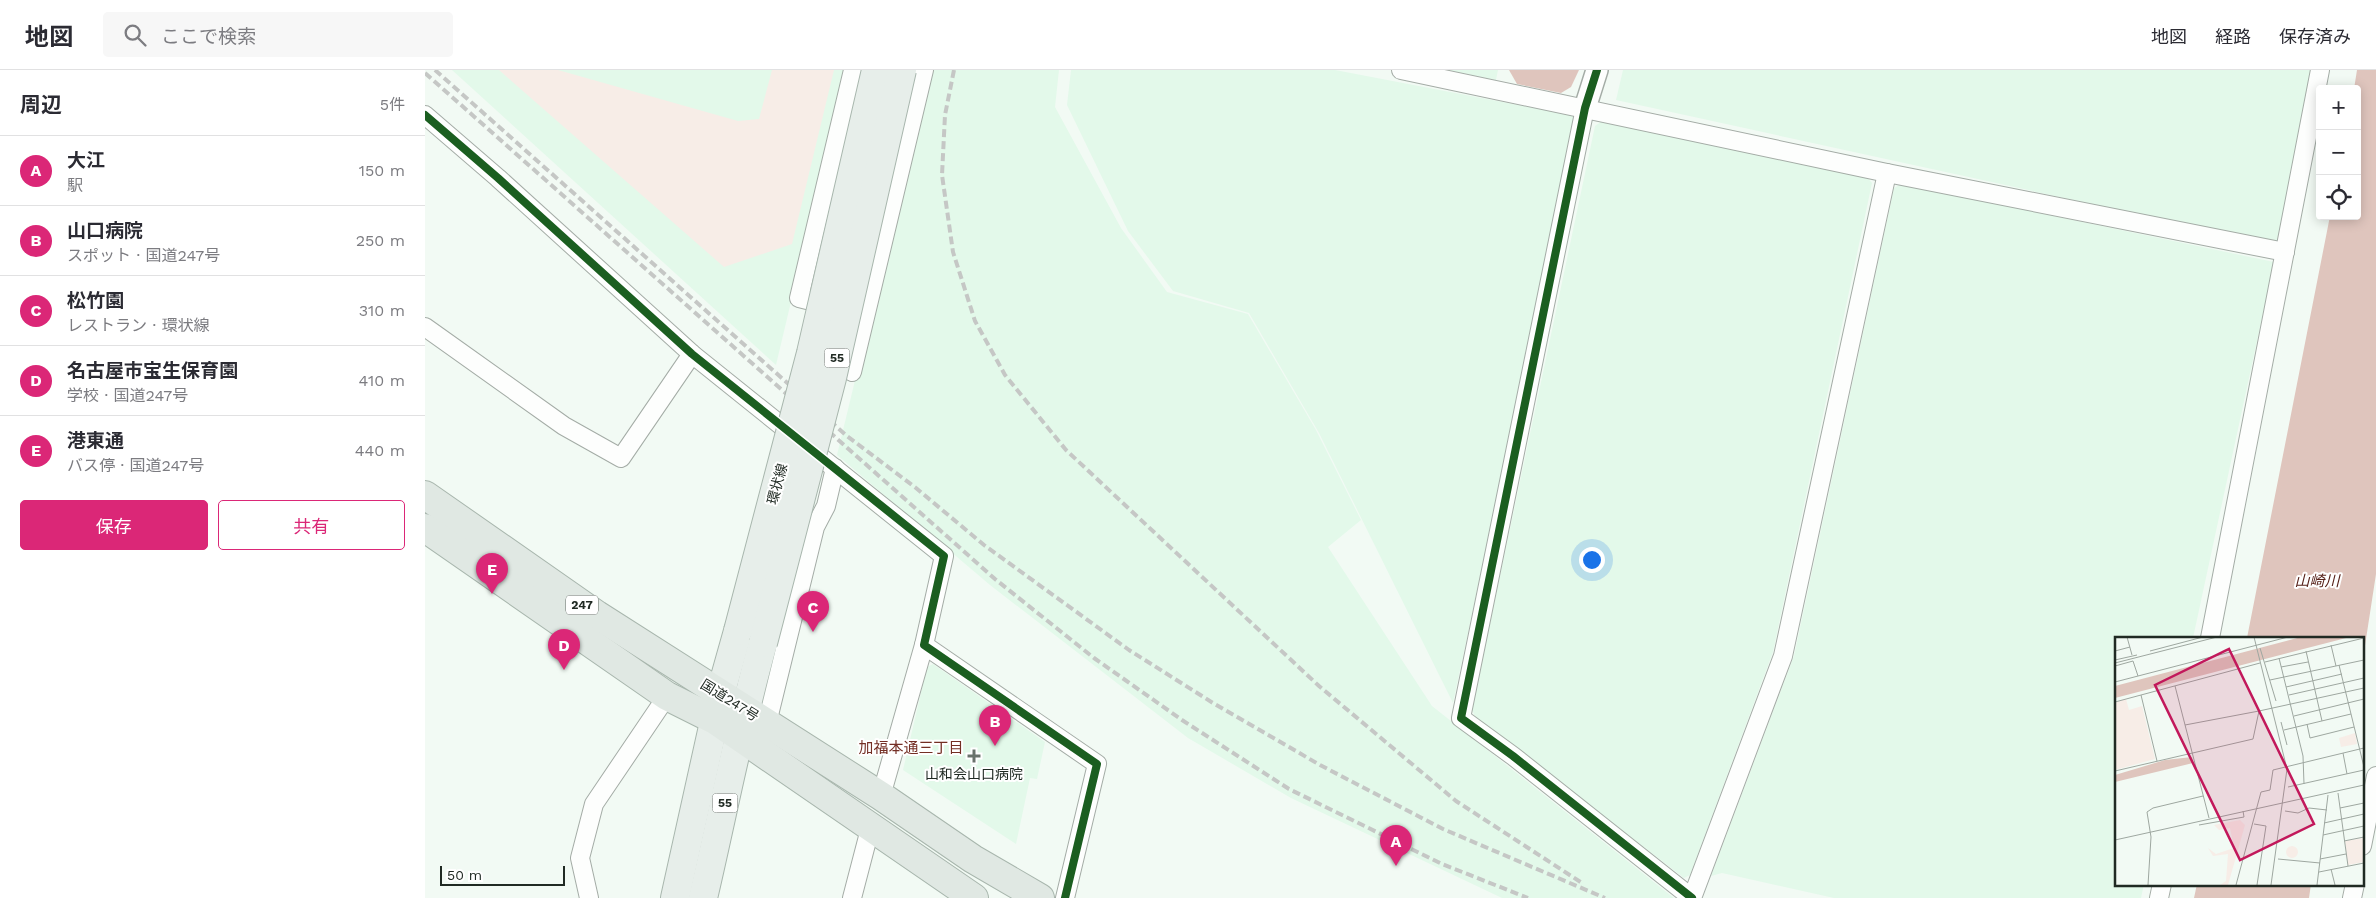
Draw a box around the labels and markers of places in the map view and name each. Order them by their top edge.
pin: E [476,553,508,594]
pin: C [797,591,829,632]
pin: D [548,629,580,670]
pin: B [979,705,1011,746]
marker: 山和会山口病院 [967,749,981,763]
place label: 山和会山口病院 [925,766,1023,782]
pin: A [1380,825,1412,866]

